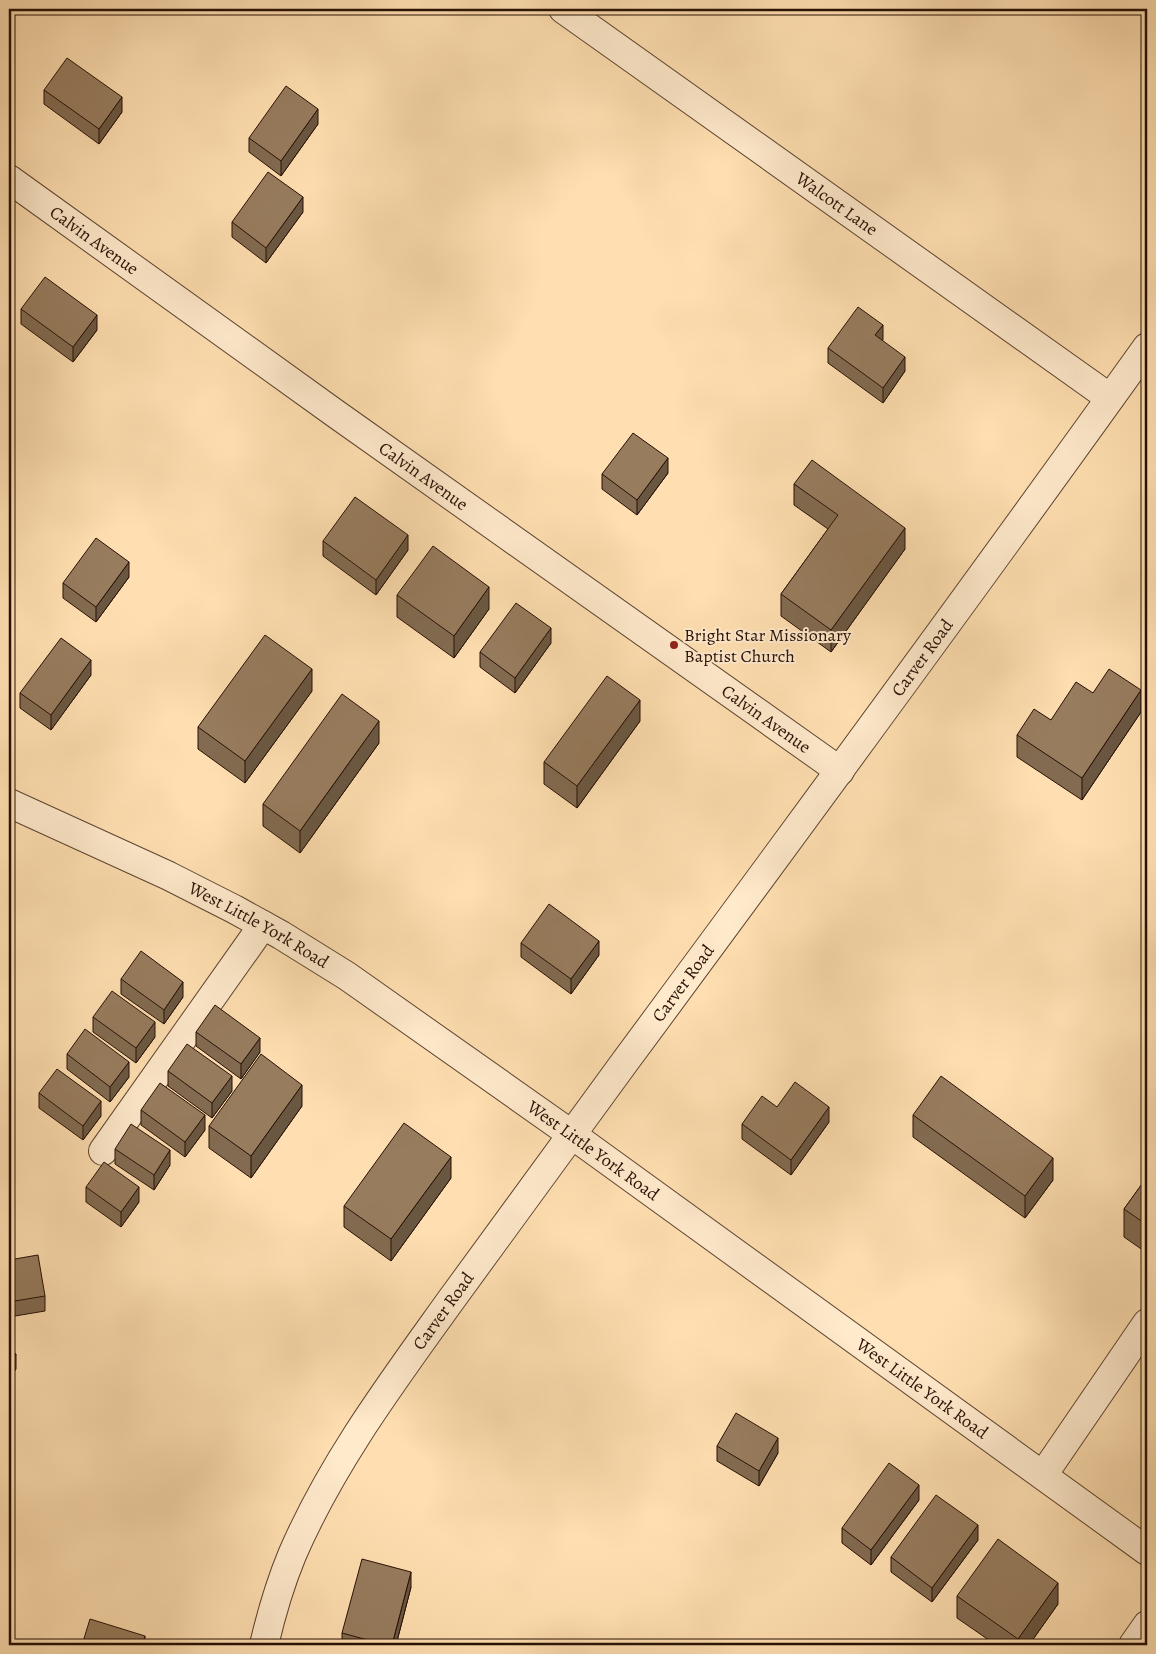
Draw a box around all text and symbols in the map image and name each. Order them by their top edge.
street label: Walcott Lane [790,166,883,241]
street label: Calvin Avenue [45,200,144,280]
street label: Calvin Avenue [374,436,473,516]
street label: Carver Road [886,614,959,701]
place label: Bright Star Missionary Baptist Church [684,623,852,668]
marker: Bright Star Missionary Baptist Church [668,639,680,651]
street label: Calvin Avenue [717,679,816,759]
street label: West Little York Road [184,875,334,974]
street label: Carver Road [646,939,720,1027]
street label: West Little York Road [522,1094,664,1206]
street label: Carver Road [407,1267,480,1355]
street label: West Little York Road [851,1332,993,1444]

